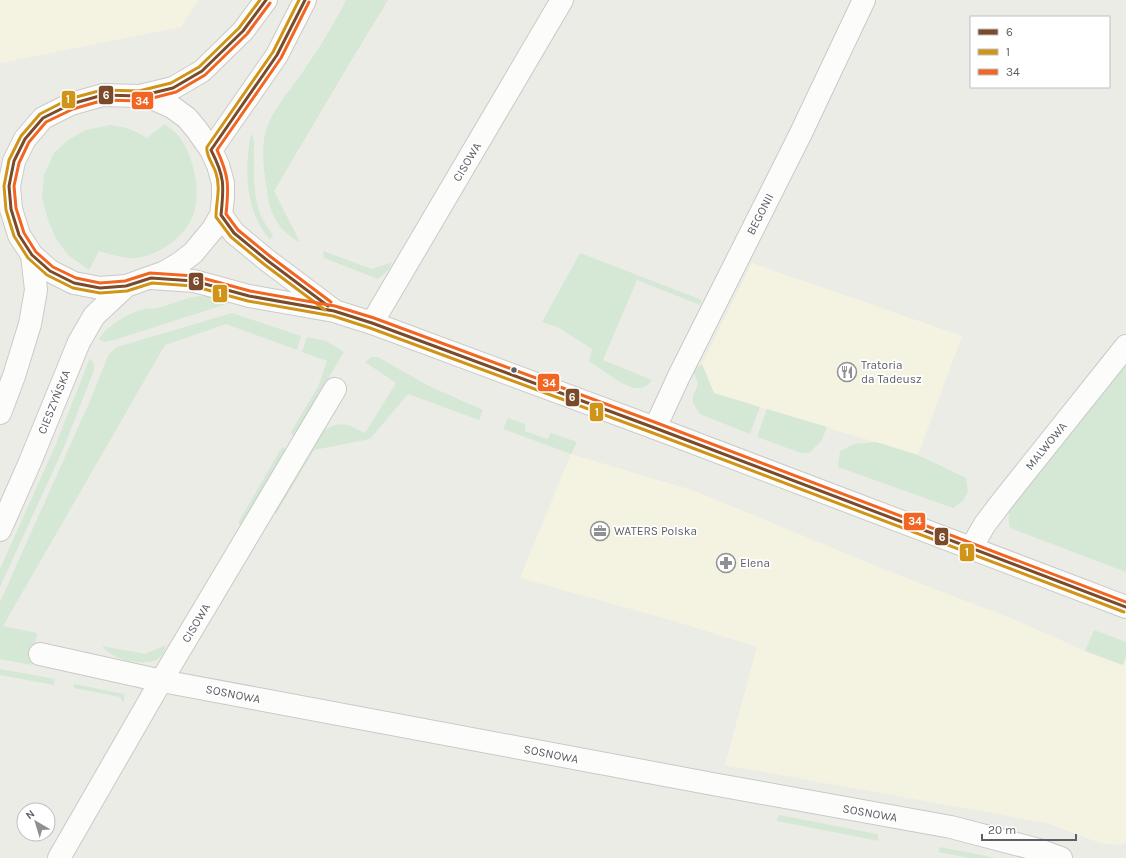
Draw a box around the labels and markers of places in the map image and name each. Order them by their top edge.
place label: Tratoria da Tadeusz [861,358,922,386]
restaurant icon: Tratoria da Tadeusz [836,361,858,383]
unlabelled marker [509,365,519,375]
office icon: WATERS Polska [589,520,611,542]
place label: WATERS Polska [614,524,697,538]
pharmacy icon: Elena [715,552,737,574]
place label: Elena [740,556,770,570]

